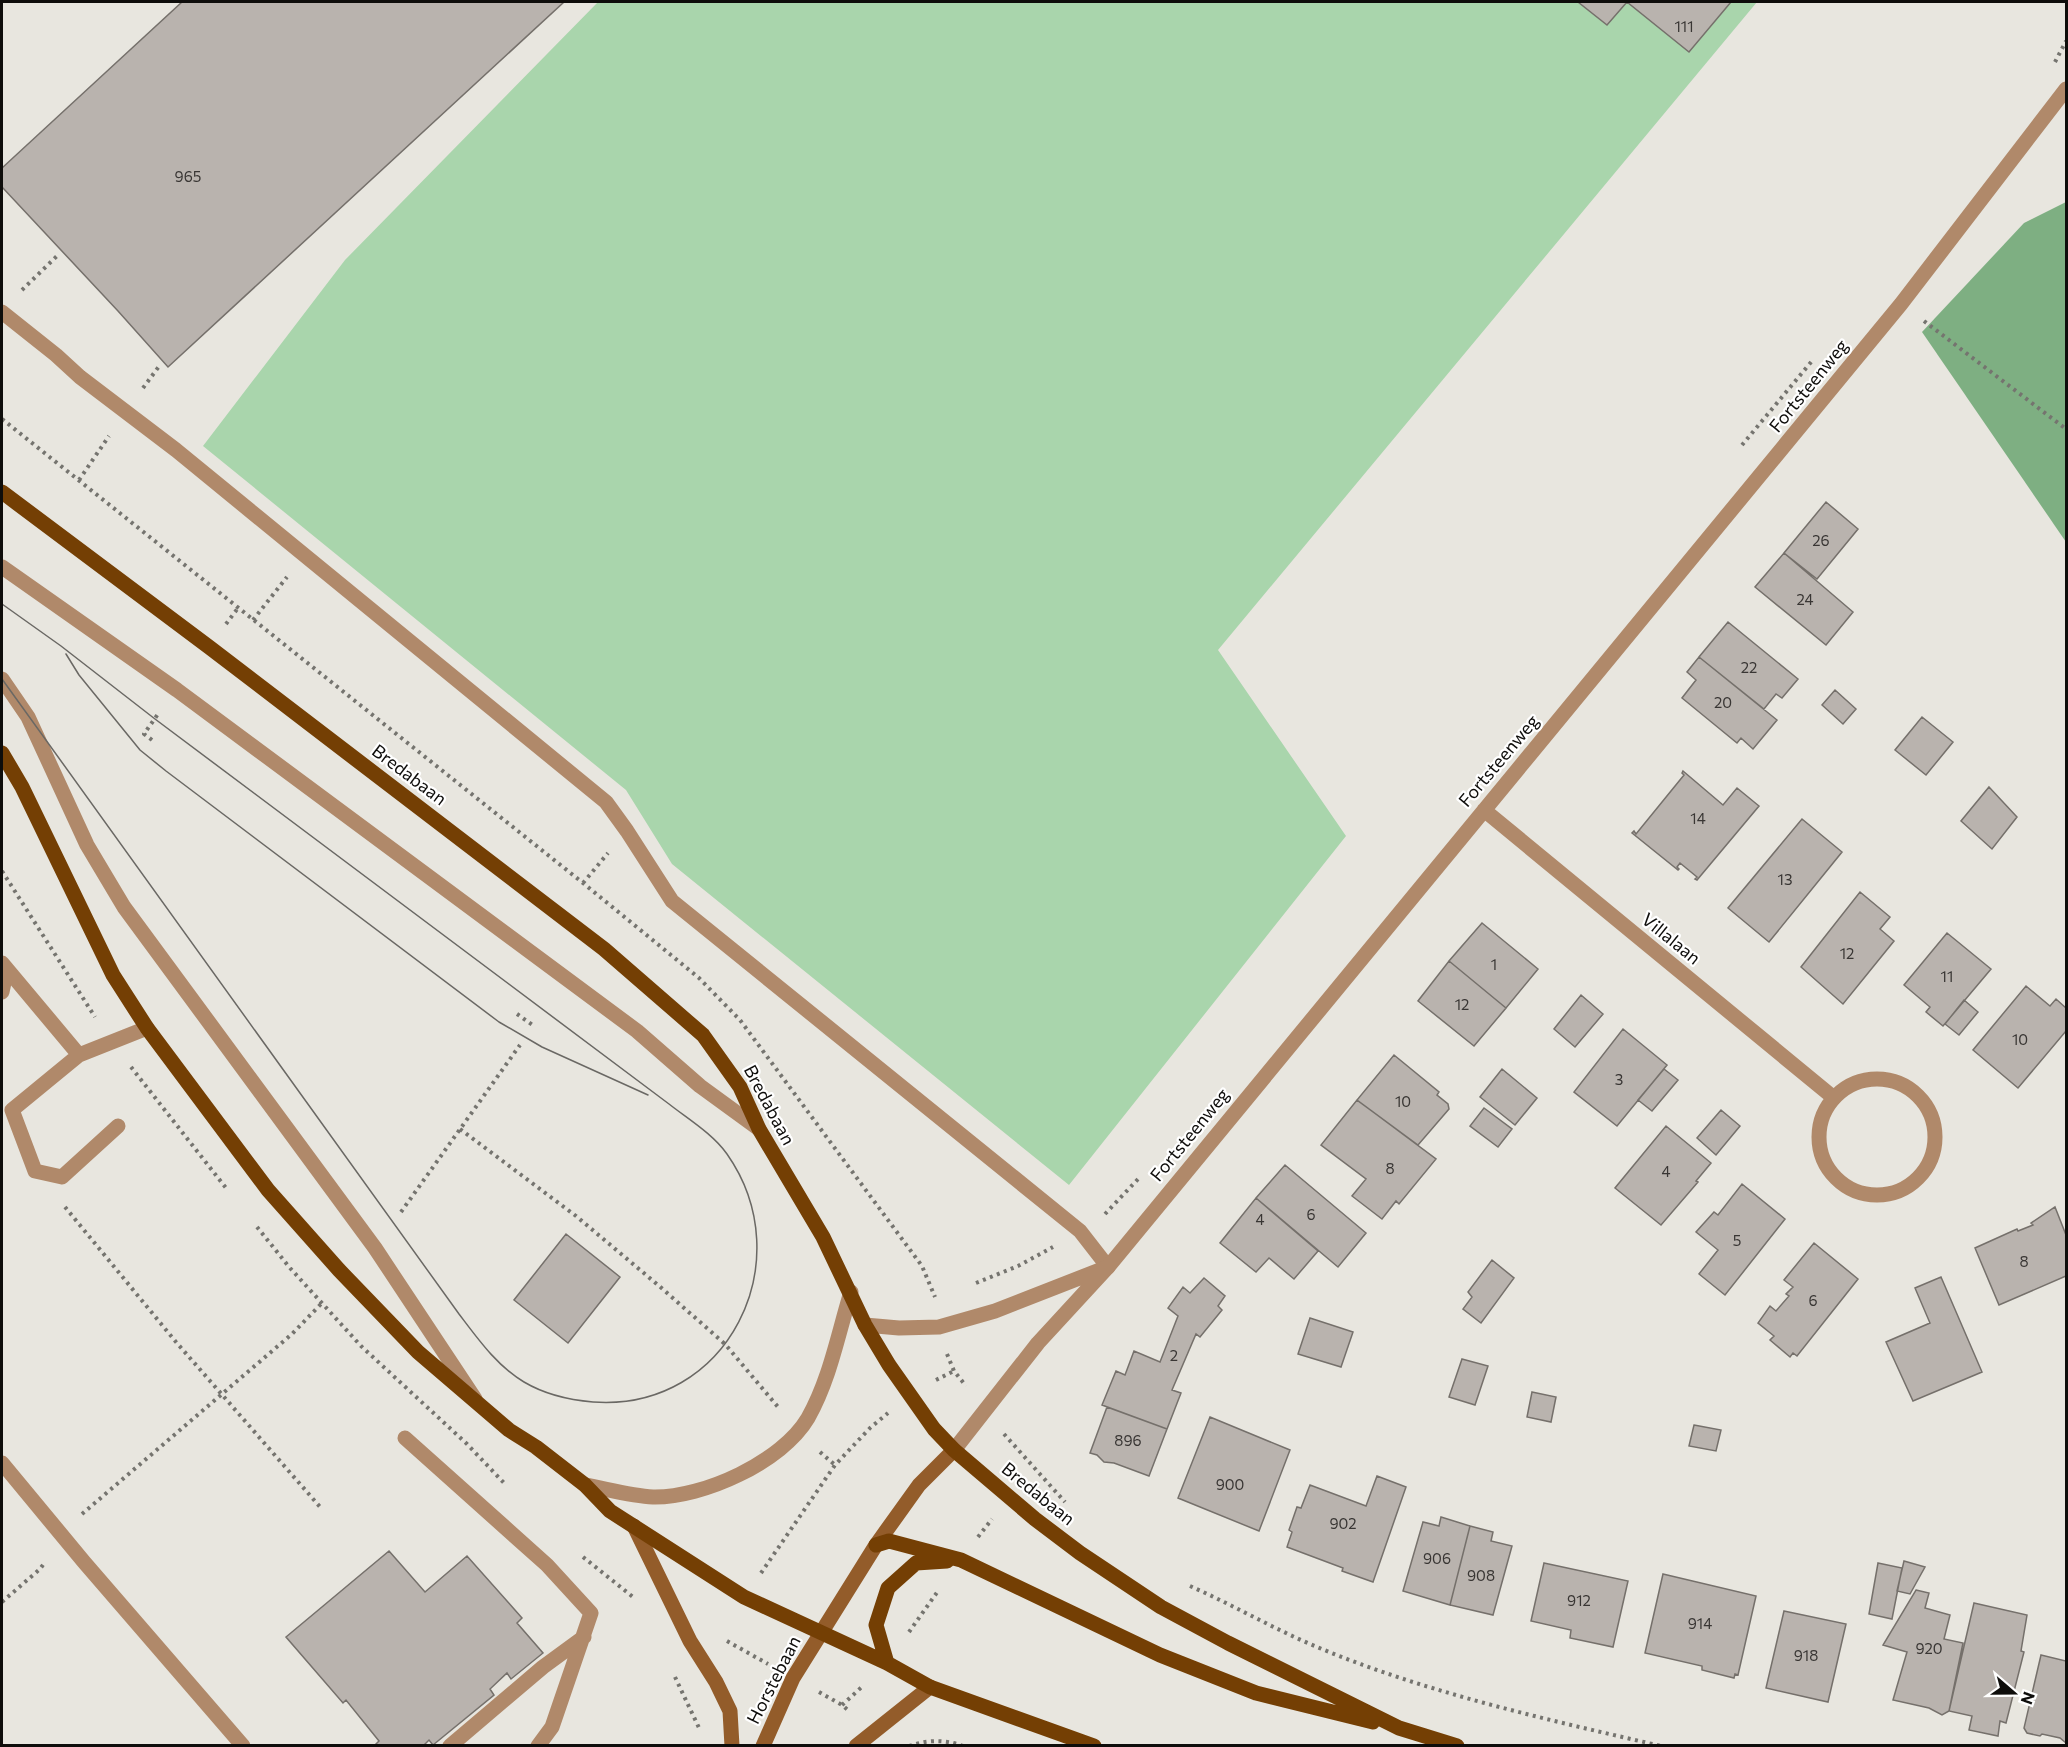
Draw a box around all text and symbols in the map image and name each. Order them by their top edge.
house number: 111 [1674,17,1694,35]
house number: 965 [175,167,201,185]
street label: Fortsteenweg [1764,334,1853,436]
house number: 26 [1812,531,1830,549]
house number: 24 [1796,590,1814,608]
house number: 22 [1741,658,1757,676]
house number: 20 [1714,693,1732,711]
street label: Fortsteenweg [1453,710,1543,811]
street label: Bredabaan [368,739,451,809]
house number: 14 [1690,809,1706,827]
house number: 13 [1778,870,1792,888]
street label: Villalaan [1638,908,1705,969]
house number: 12 [1840,944,1854,962]
house number: 1 [1491,955,1497,973]
house number: 11 [1941,967,1953,985]
house number: 12 [1455,995,1469,1013]
house number: 10 [2012,1030,2028,1048]
street label: Bredabaan [740,1061,800,1148]
house number: 3 [1615,1070,1623,1088]
street label: Fortsteenweg [1145,1083,1234,1185]
house number: 10 [1395,1092,1411,1110]
house number: 8 [1385,1159,1395,1177]
house number: 4 [1662,1162,1671,1180]
house number: 6 [1306,1205,1316,1223]
house number: 4 [1256,1210,1265,1228]
house number: 5 [1733,1231,1741,1249]
house number: 8 [2019,1252,2029,1270]
house number: 6 [1808,1291,1818,1309]
house number: 2 [1170,1346,1178,1364]
house number: 896 [1114,1431,1142,1449]
street label: Bredabaan [998,1457,1080,1529]
house number: 900 [1216,1475,1244,1493]
house number: 902 [1329,1514,1357,1532]
house number: 906 [1423,1549,1451,1567]
house number: 908 [1467,1566,1495,1584]
house number: 912 [1567,1591,1591,1609]
house number: 914 [1688,1614,1712,1632]
street label: Horstebaan [742,1632,805,1727]
house number: 920 [1915,1639,1943,1657]
house number: 918 [1794,1646,1818,1664]
north arrow [1984,1663,2044,1723]
text: N [2018,1689,2040,1707]

